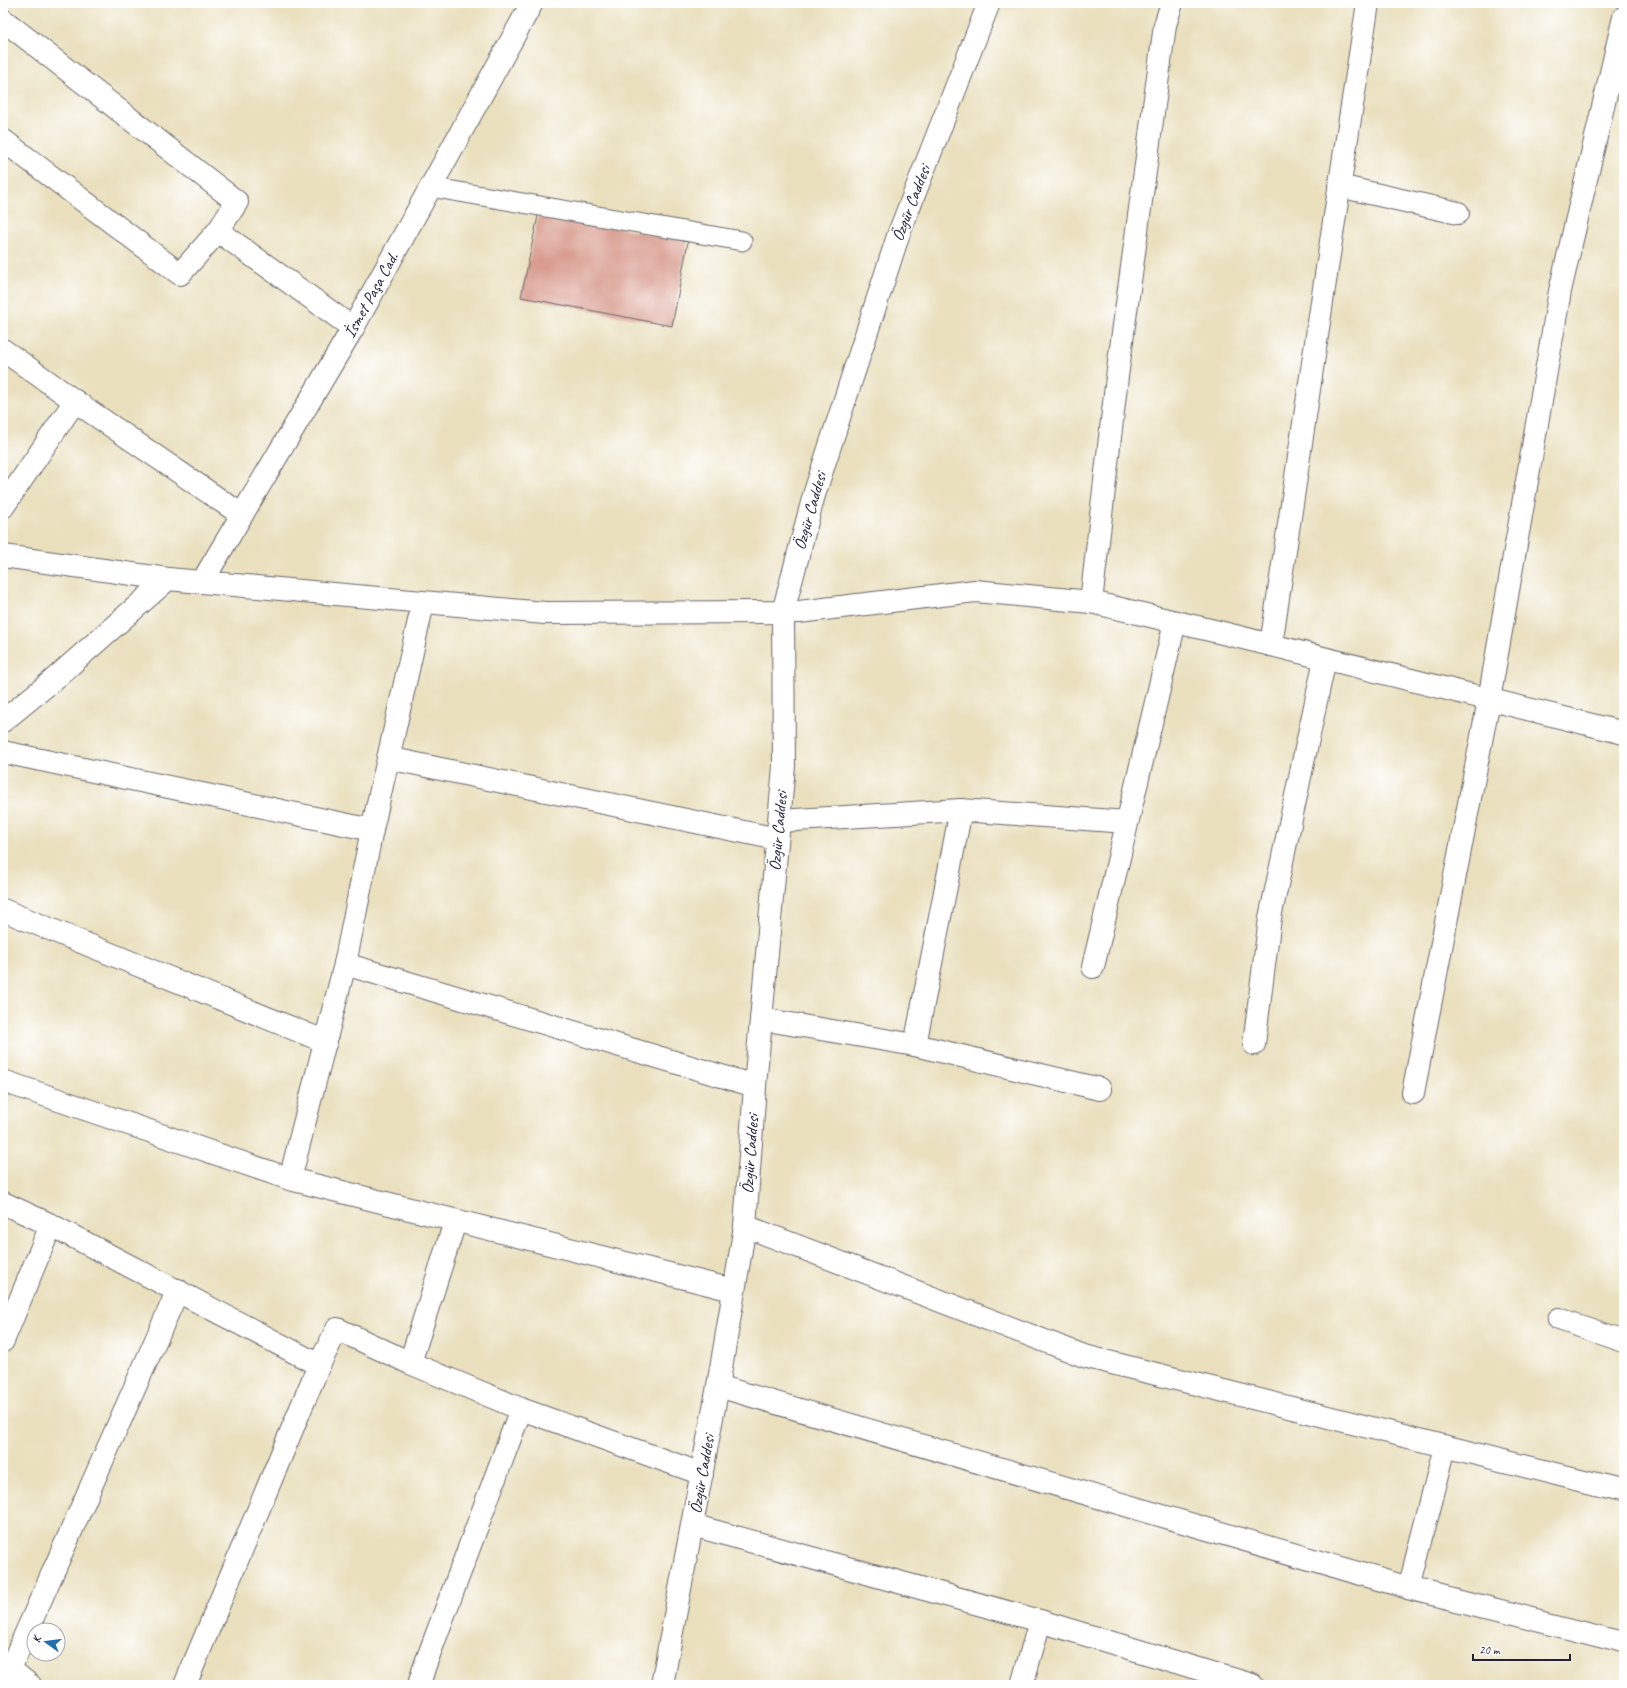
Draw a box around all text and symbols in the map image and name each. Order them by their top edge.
street label: Özgür Caddesi [887,159,936,244]
street label: İsmet Paşa Cad. [339,248,403,341]
street label: Özgür Caddesi [789,467,832,552]
street label: Özgür Caddesi [764,788,792,872]
street label: Özgür Caddesi [737,1111,763,1194]
street label: Özgür Caddesi [685,1430,720,1515]
north arrow [26,1622,66,1662]
text: K [29,1633,44,1644]
scale bar [1473,1636,1570,1662]
text: 20 m [1479,1642,1501,1658]

